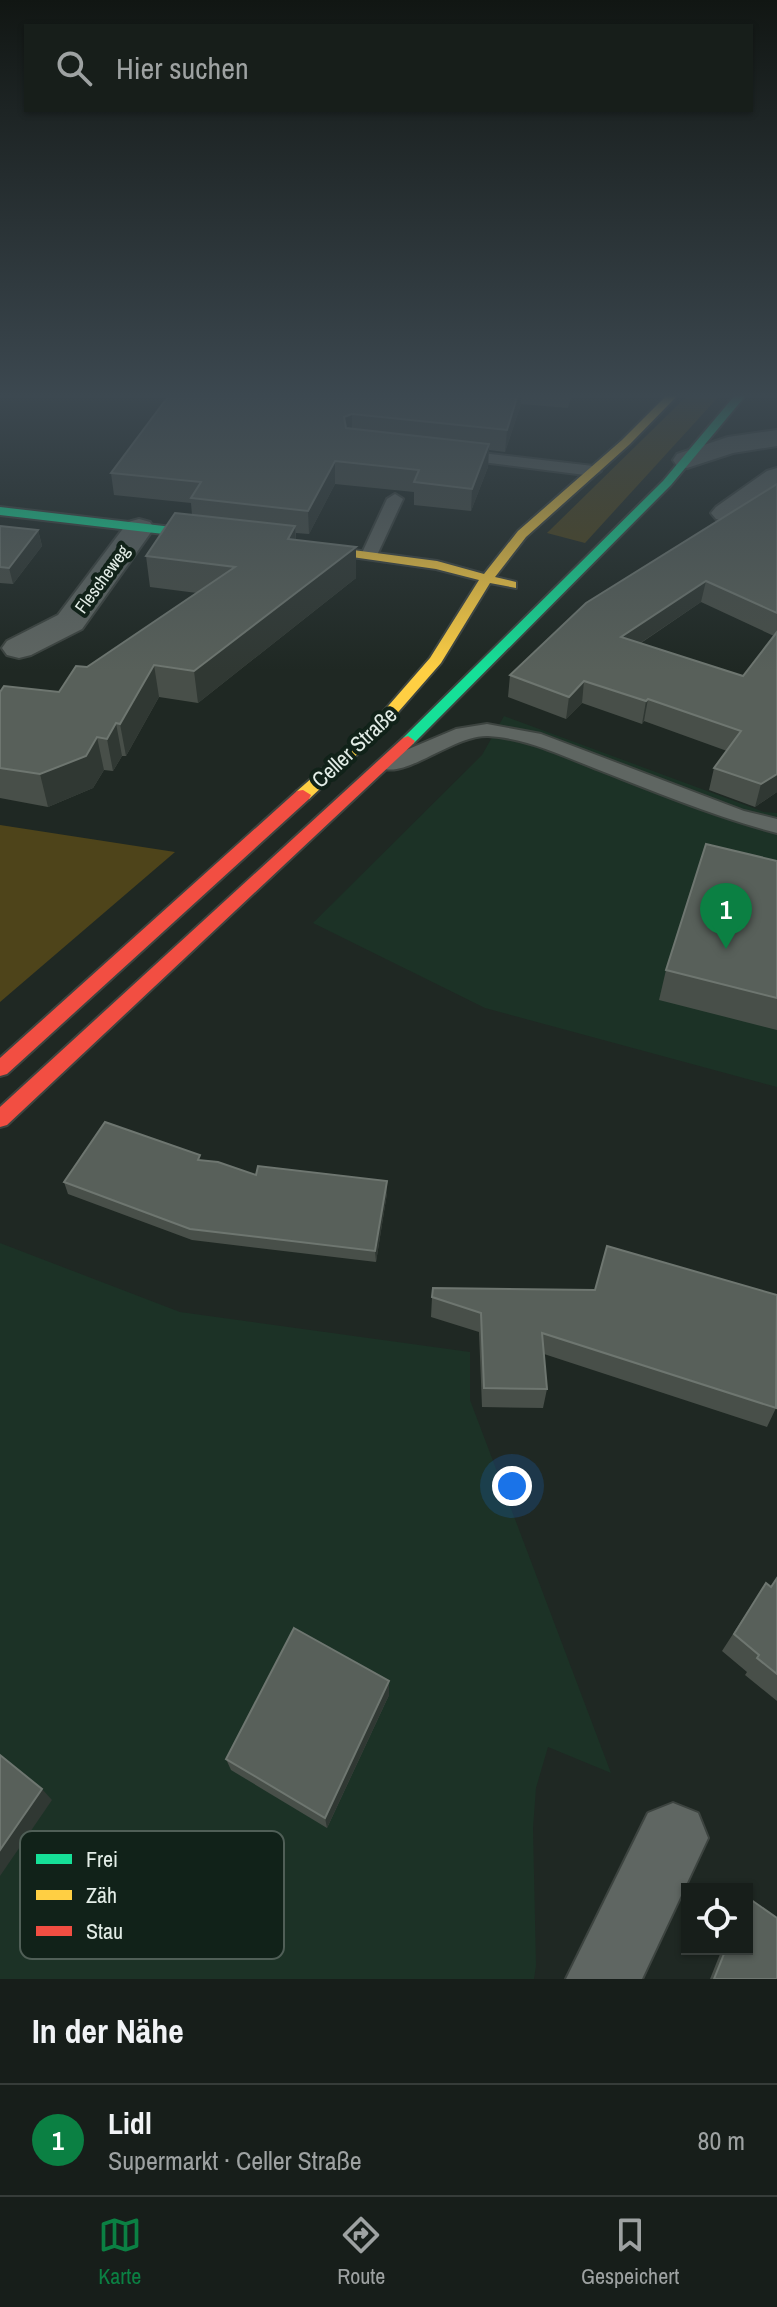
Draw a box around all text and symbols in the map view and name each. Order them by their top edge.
search box [24,24,753,112]
icon: search [52,46,96,90]
text: Hier suchen [116,48,249,88]
street label: Flescheweg [69,539,136,618]
street label: Celler Straße [305,700,403,794]
pin: 1 [700,883,752,949]
your location [492,1466,532,1506]
legend [20,1831,284,1959]
text: Frei [86,1844,118,1874]
text: Zäh [86,1880,117,1910]
map controls [681,1883,753,1955]
button: locate [681,1883,753,1955]
text: Stau [86,1916,123,1946]
text: In der Nähe [32,2008,184,2054]
text: Lidl [108,2103,152,2143]
text: 1 [52,2123,64,2158]
text: 80 m [698,2123,745,2158]
text: Supermarkt · Celler Straße [108,2143,362,2178]
tab: Karte [98,2213,142,2291]
tab: Route [337,2213,385,2291]
tab: Gespeichert [581,2213,679,2291]

